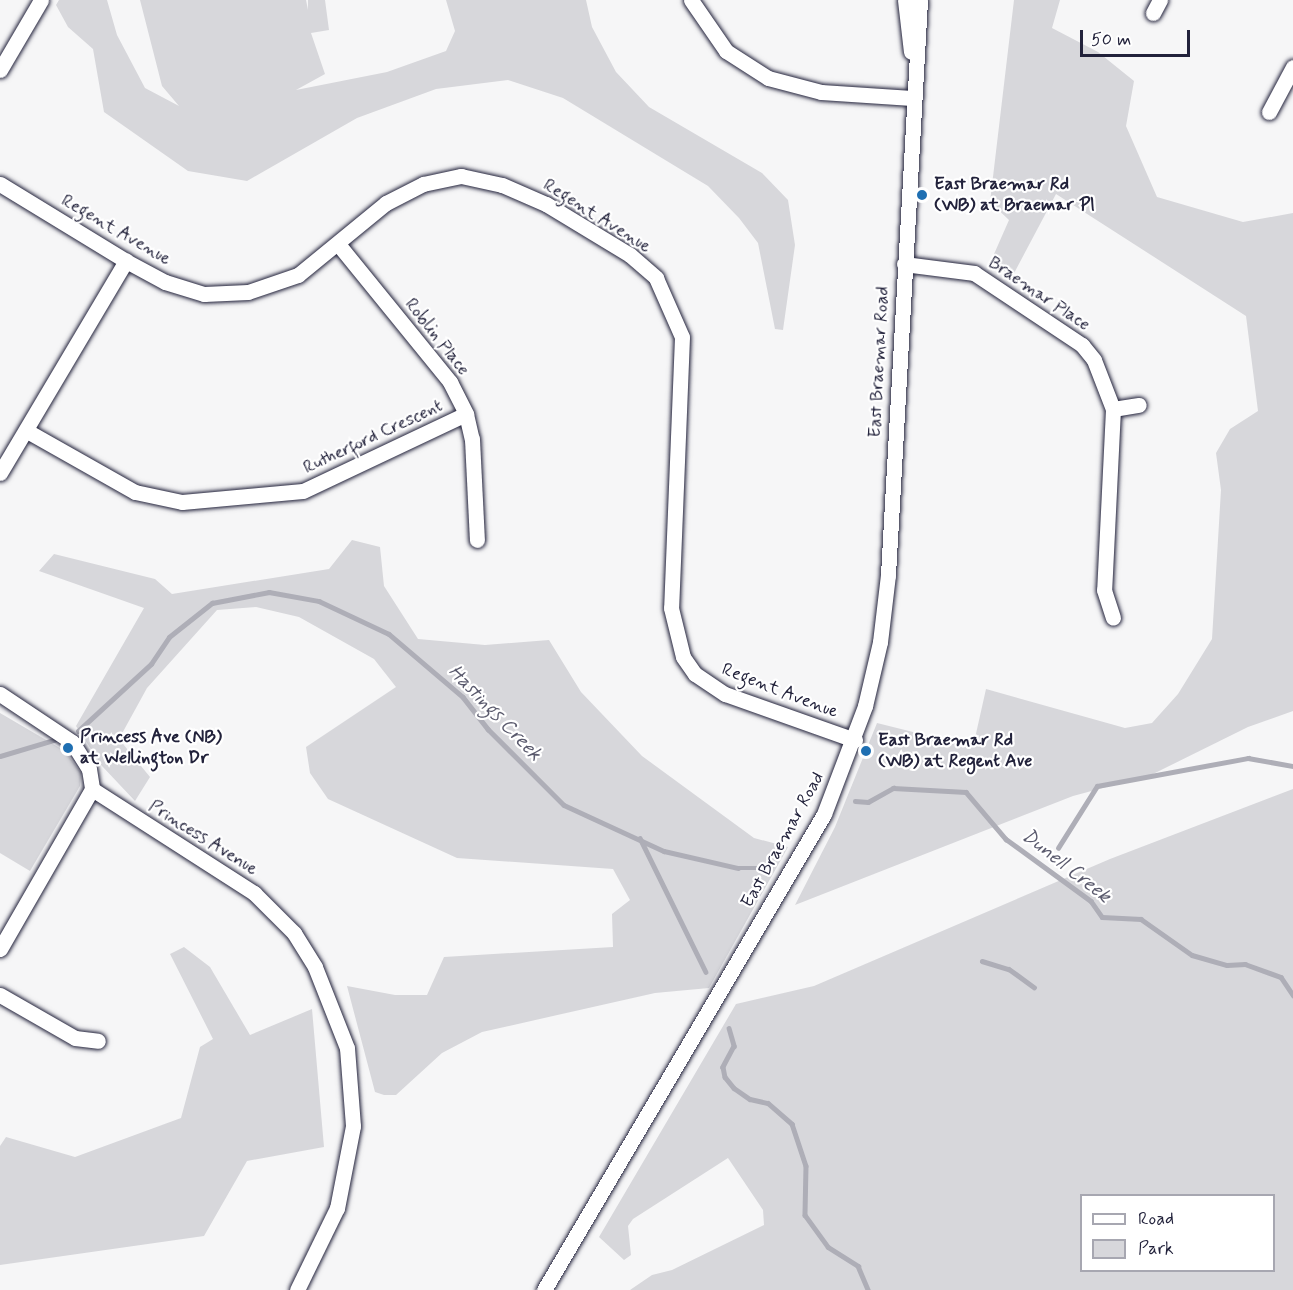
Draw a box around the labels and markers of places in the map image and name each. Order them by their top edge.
place label: East Braemar Rd (WB) at Braemar Pl [934,174,1098,216]
marker: East Braemar Rd (WB) at Braemar Pl [915,188,929,202]
place label: Princess Ave (NB) at Wellington Dr [80,727,221,770]
place label: East Braemar Rd (WB) at Regent Ave [878,730,1041,772]
marker: Princess Ave (NB) at Wellington Dr [61,741,75,755]
marker: East Braemar Rd (WB) at Regent Ave [859,744,873,758]

